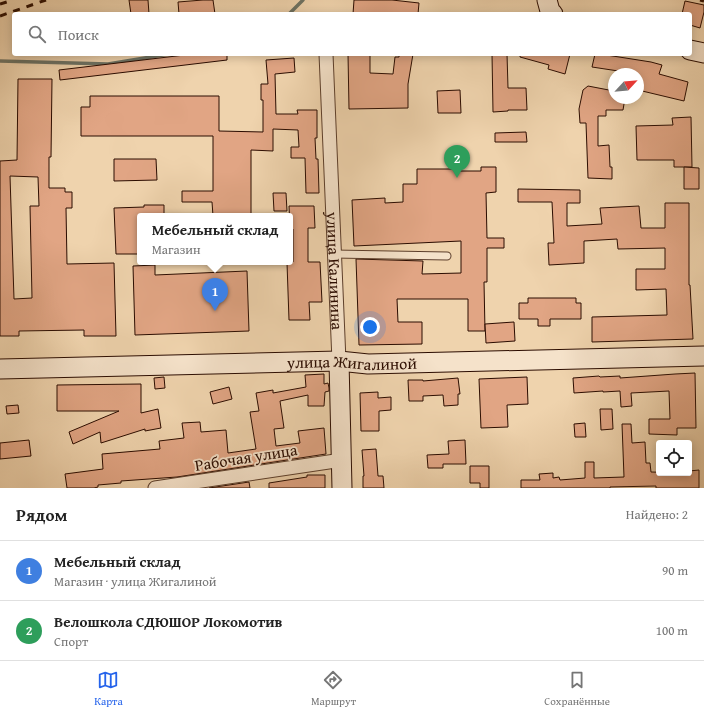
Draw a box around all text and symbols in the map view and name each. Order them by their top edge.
search box [12,12,692,56]
icon: search [26,23,48,45]
text: Поиск [58,24,99,45]
north arrow [608,68,644,104]
pin: 2 [444,145,470,178]
street label: улица Калинина [321,210,350,331]
popup [137,213,293,265]
text: Мебельный склад [152,219,278,240]
text: Магазин [152,240,201,259]
pin: 1 [202,278,228,311]
your location [360,317,380,337]
street label: улица Жигалиной [286,348,418,376]
street label: Рабочая улица [193,437,299,477]
map controls [656,440,692,476]
button: locate [656,440,692,476]
text: Рядом [16,502,67,527]
text: Найдено: 2 [626,505,688,524]
text: Мебельный склад [54,551,181,572]
text: 1 [26,561,32,580]
text: 90 m [662,561,688,580]
text: Магазин · улица Жигалиной [54,572,217,591]
text: Велошкола СДЮШОР Локомотив [54,611,282,632]
text: 2 [26,621,32,640]
text: 100 m [656,621,688,640]
text: Спорт [54,632,88,651]
tab: Карта [94,669,123,709]
tab: Маршрут [311,669,356,709]
tab: Сохранённые [544,669,610,709]

